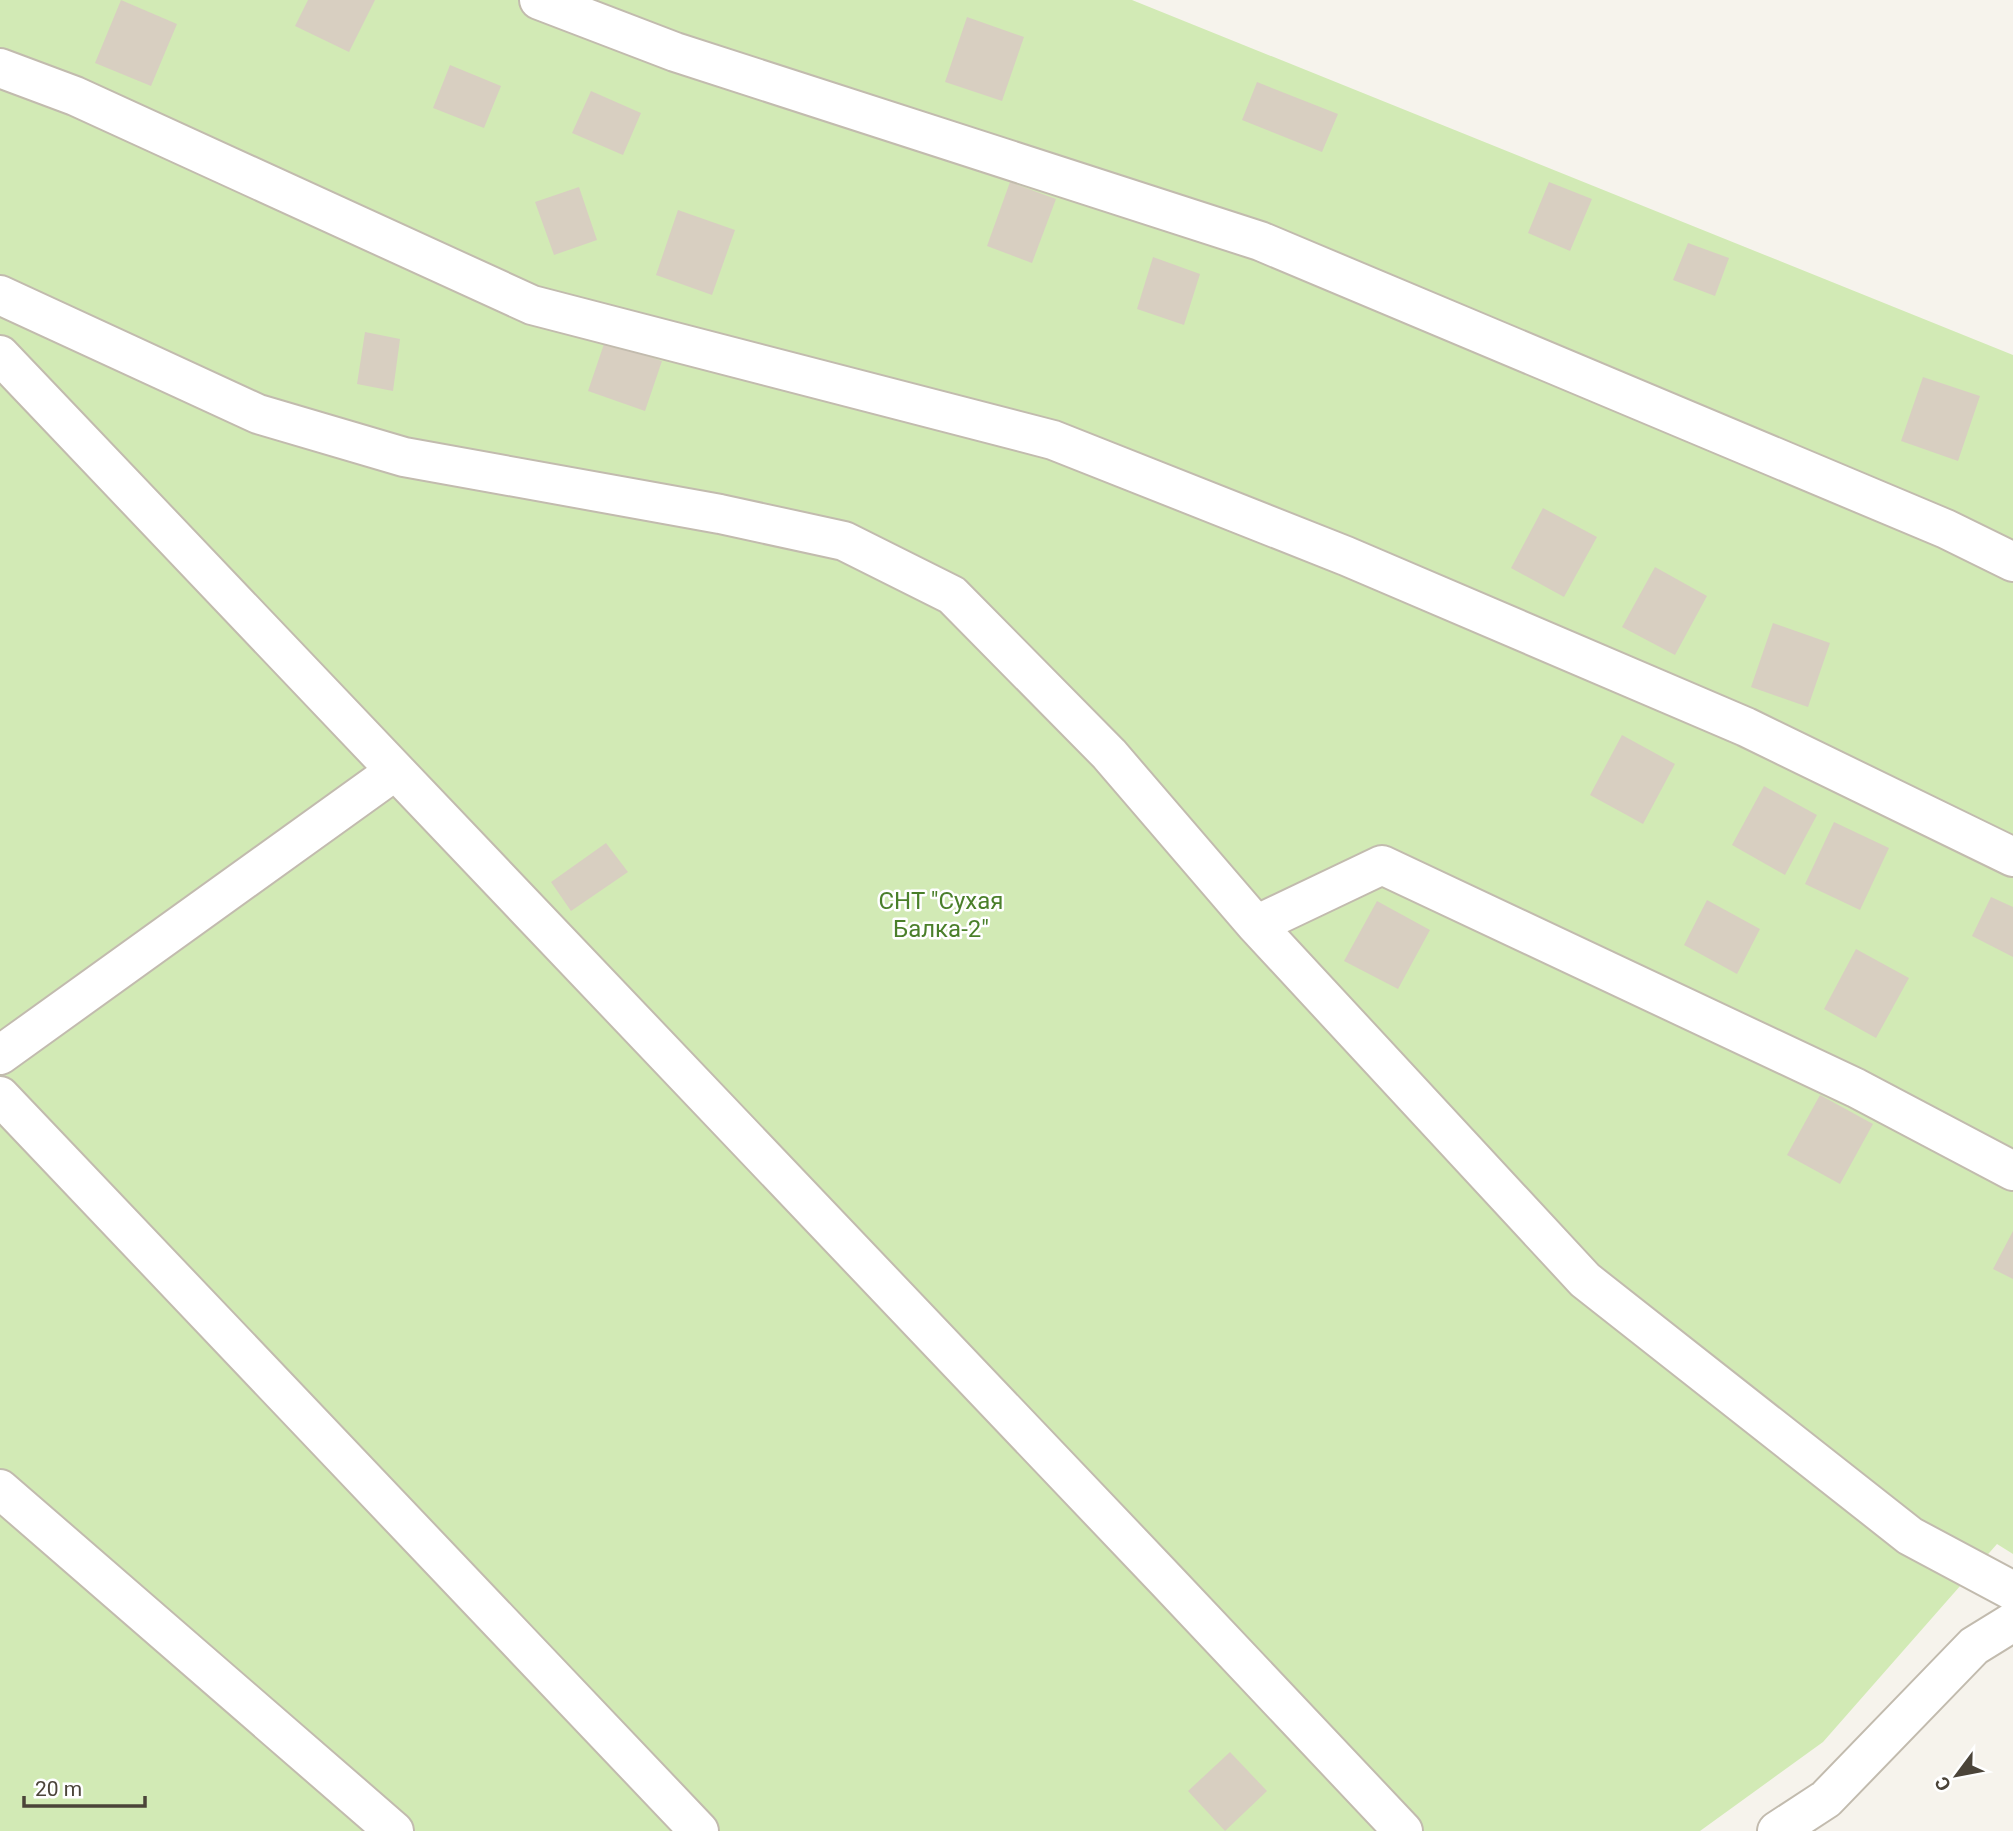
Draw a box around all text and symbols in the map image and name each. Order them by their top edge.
park label: СНТ "Сухая Балка-2" [878,887,1004,943]
north arrow [1922,1740,1992,1810]
scale bar [24,1764,145,1808]
text: С [1930,1772,1956,1795]
text: 20 m [35,1777,82,1801]

